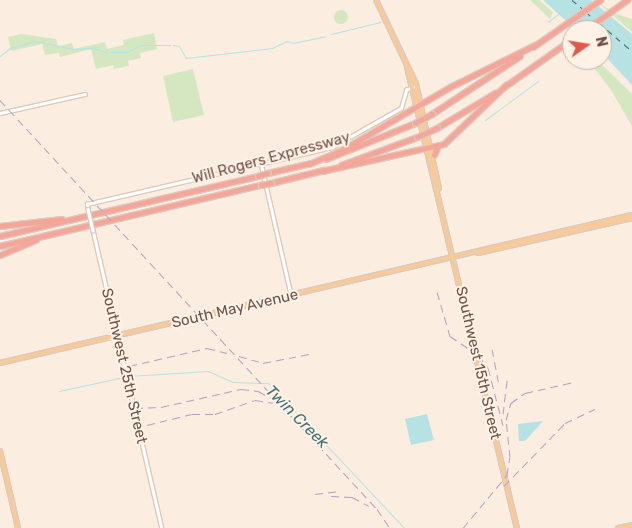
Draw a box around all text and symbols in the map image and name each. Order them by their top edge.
north arrow [562,20,612,70]
text: N [592,35,611,49]
street label: Will Rogers Expressway [190,128,352,188]
street label: Southwest 15th Street [452,285,504,441]
street label: South May Avenue [170,286,300,332]
street label: Southwest 25th Street [97,287,151,445]
water label: Twin Creek [261,381,333,453]

